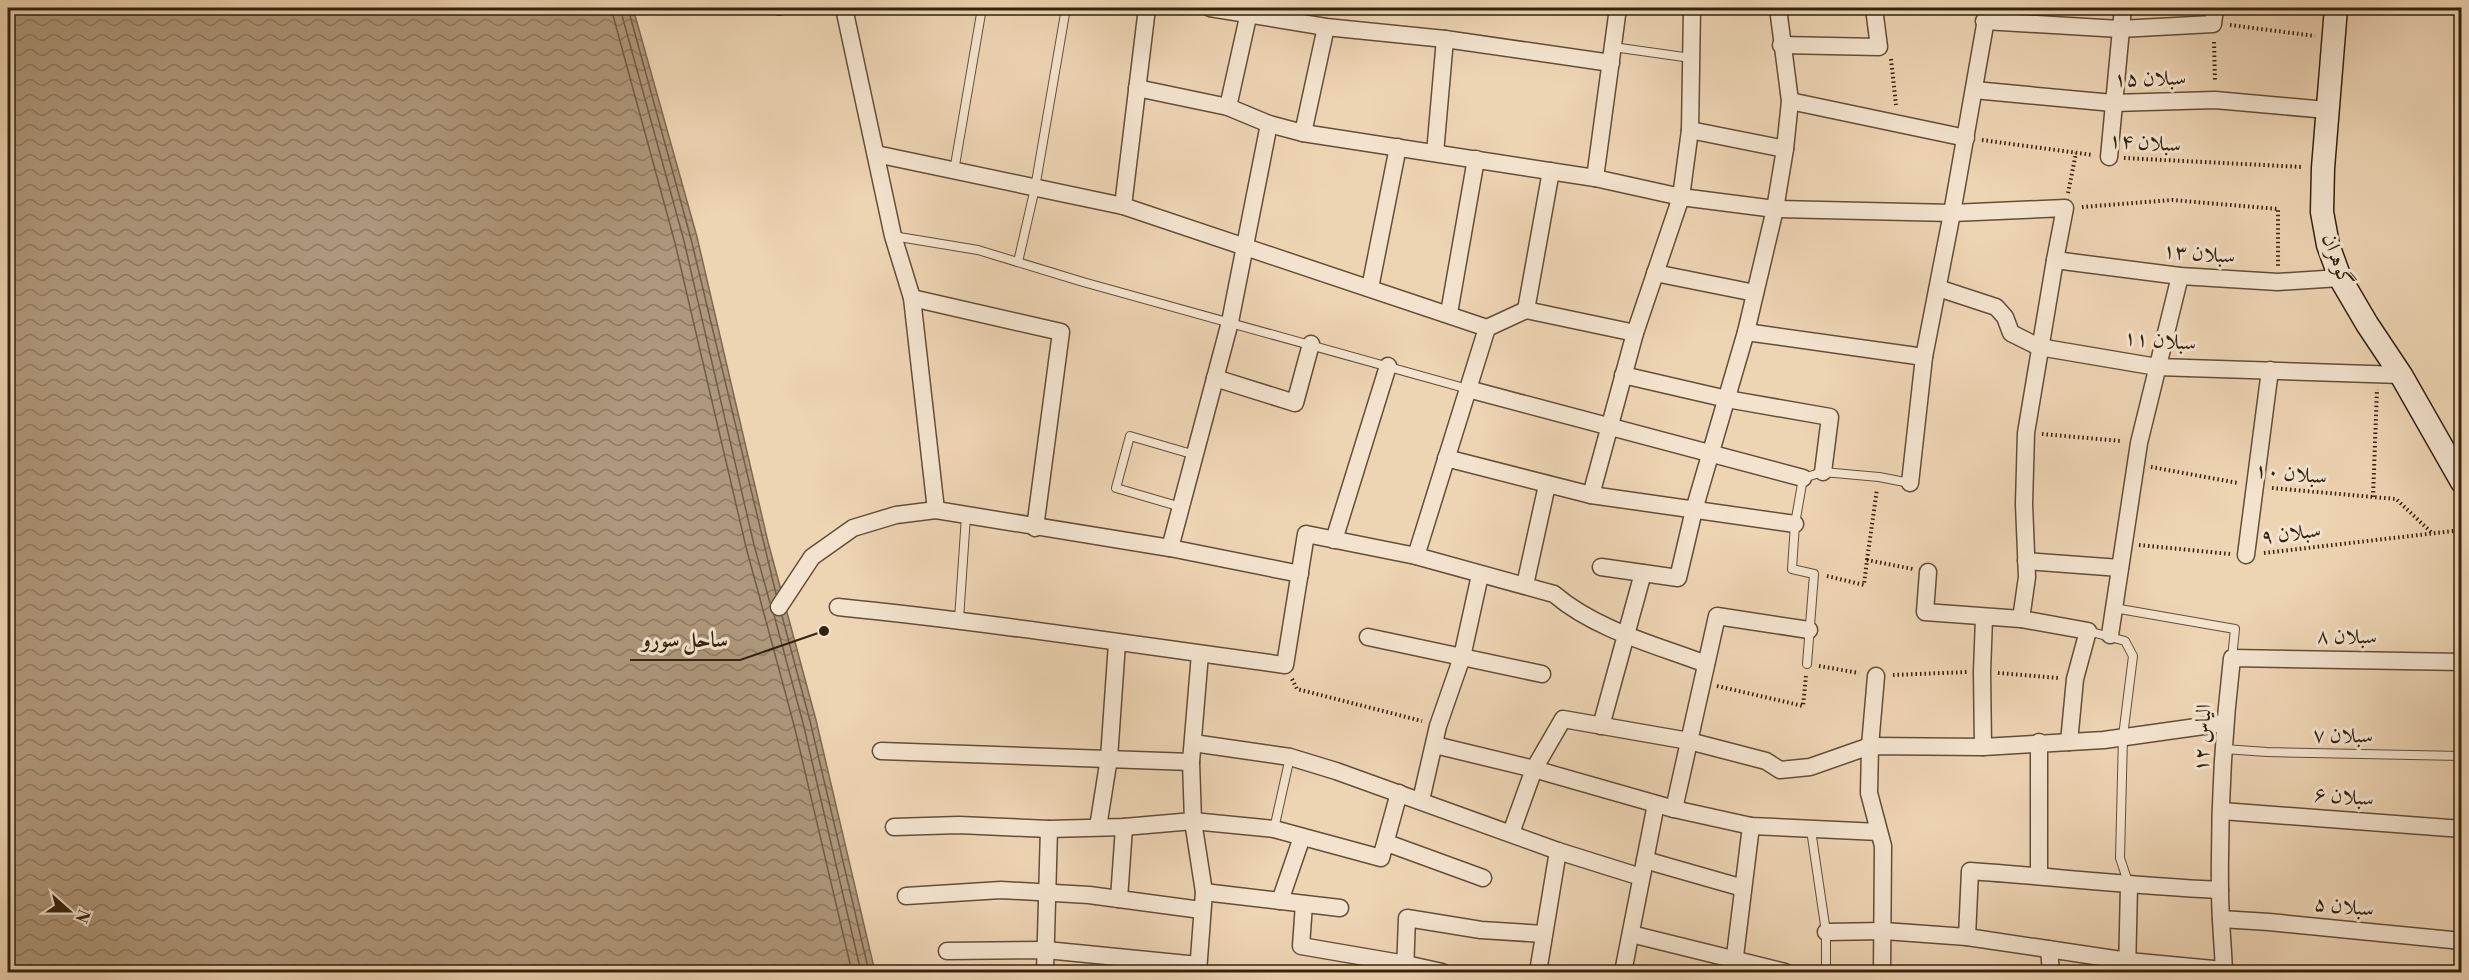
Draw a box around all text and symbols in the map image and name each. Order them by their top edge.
street label: سبلان ۱۵ [2114,65,2186,93]
street label: سبلان ۱۴ [2108,128,2182,158]
street label: گوهران [2315,230,2359,290]
street label: سبلان ۱۳ [2162,238,2236,270]
street label: سبلان ۱۱ [2123,325,2197,357]
street label: سبلان ۱۰ [2254,457,2328,491]
street label: سبلان ۹ [2260,517,2322,551]
callout: ساحل سورو [630,620,740,660]
street label: سبلان ۸ [2317,623,2377,651]
text: ساحل سورو [640,627,728,655]
street label: الیاس ۱۲ [2188,703,2218,773]
street label: سبلان ۷ [2313,722,2373,750]
street label: سبلان ۶ [2313,781,2375,813]
north arrow [39,881,99,941]
street label: سبلان ۵ [2313,891,2375,923]
text: N [70,907,94,926]

